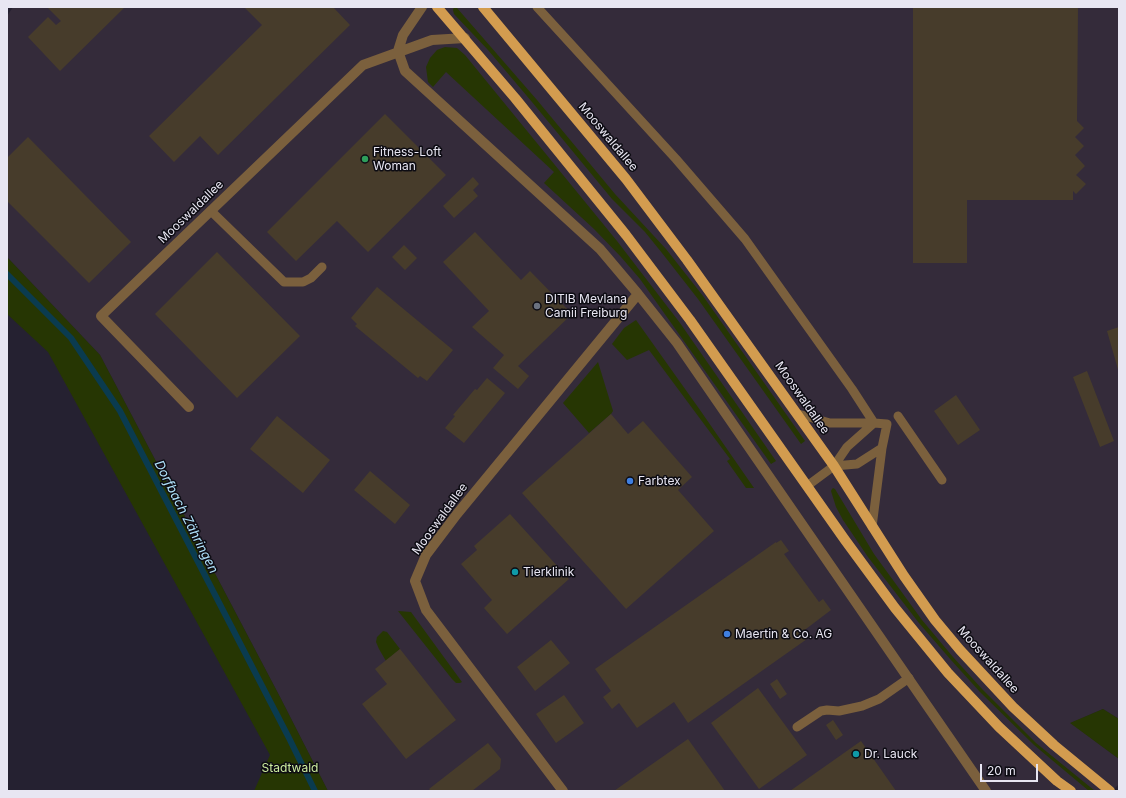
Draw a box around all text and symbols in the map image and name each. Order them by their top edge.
street label: Mooswaldallee [575,100,641,174]
place label: Fitness-Loft Woman [373,145,441,173]
marker: Fitness-Loft Woman [360,154,370,164]
street label: Mooswaldallee [155,177,227,247]
place label: DITIB Mevlana Camii Freiburg [545,292,627,320]
marker: DITIB Mevlana Camii Freiburg [532,301,542,311]
street label: Mooswaldallee [772,359,832,437]
water label: Dorfbach Zähringen [151,458,221,576]
place label: Farbtex [638,474,681,488]
marker: Farbtex [625,476,635,486]
street label: Mooswaldallee [409,480,471,558]
place label: Tierklinik [523,565,574,579]
marker: Tierklinik [510,567,520,577]
street label: Mooswaldallee [954,624,1022,696]
place label: Maertin & Co. AG [735,627,832,641]
marker: Maertin & Co. AG [722,629,732,639]
place label: Dr. Lauck [864,747,917,761]
marker: Dr. Lauck [851,749,861,759]
scale bar [982,756,1040,782]
park label: Stadtwald [262,761,318,775]
text: 20 m [987,763,1016,778]

